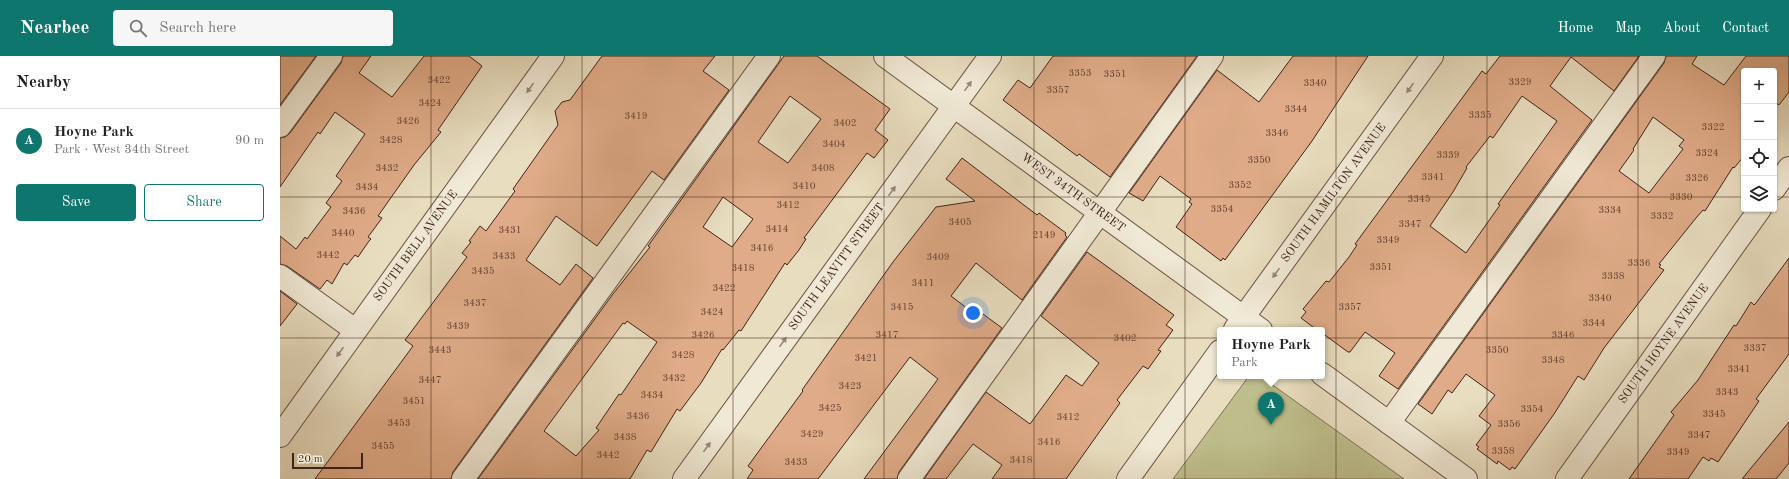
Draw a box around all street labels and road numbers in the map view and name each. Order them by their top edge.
street label: SOUTH HAMILTON AVENUE [1280,121,1388,265]
street label: WEST 34TH STREET [1019,151,1127,235]
street label: SOUTH BELL AVENUE [372,188,460,304]
street label: SOUTH LEAVITT STREET [787,201,887,333]
street label: SOUTH HOYNE AVENUE [1617,282,1711,406]

